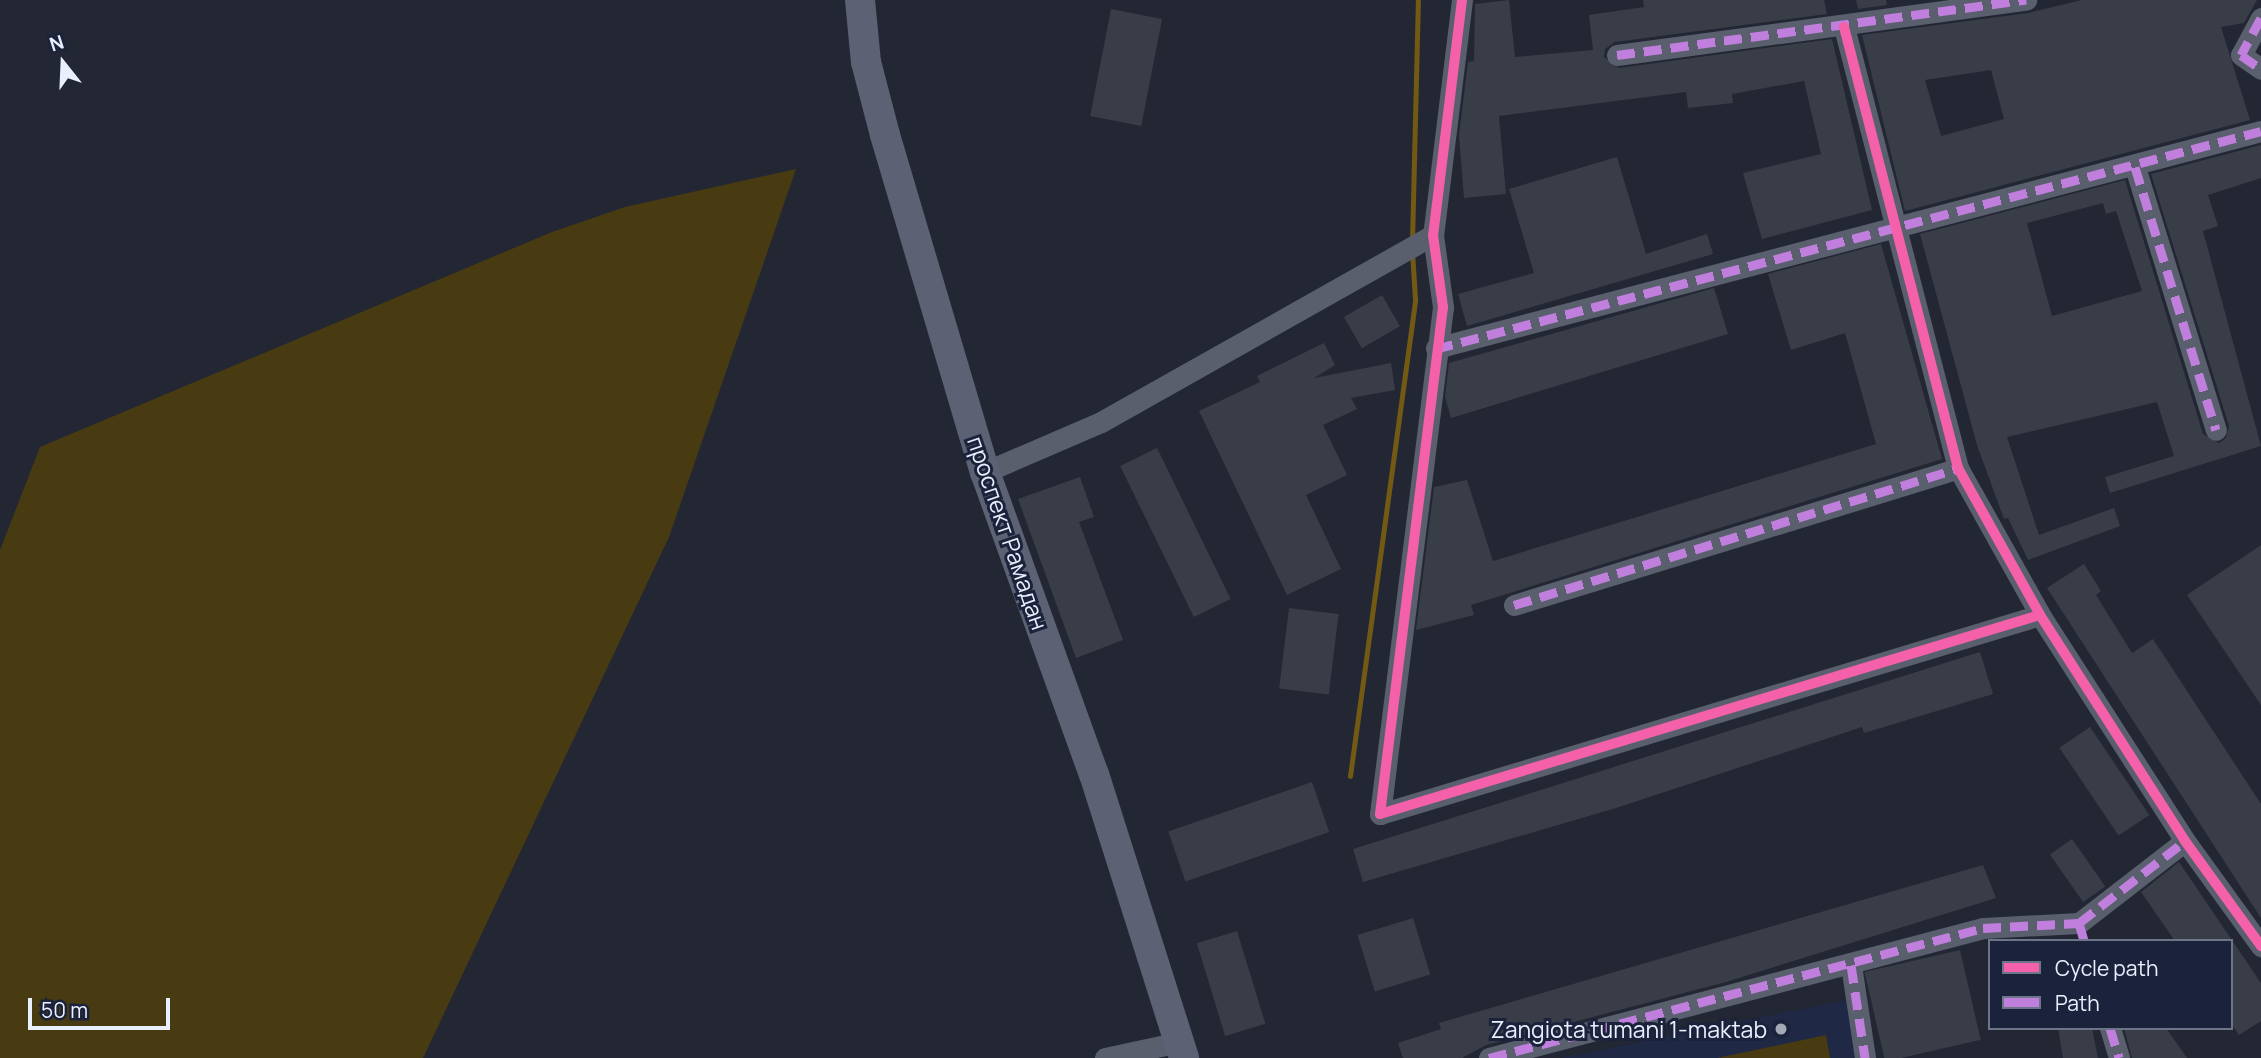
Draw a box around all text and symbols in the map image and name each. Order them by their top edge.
north arrow [28,28,98,98]
text: N [46,29,67,58]
street label: проспект Рамадан [962,433,1054,633]
legend [1988,939,2233,1030]
text: Cycle path [2055,954,2158,982]
scale bar [32,984,173,1028]
text: Path [2055,989,2100,1017]
text: 50 m [41,996,88,1024]
place label: Zangiota tumani 1-maktab [1491,1015,1767,1043]
marker: Zangiota tumani 1-maktab [1773,1021,1789,1037]

